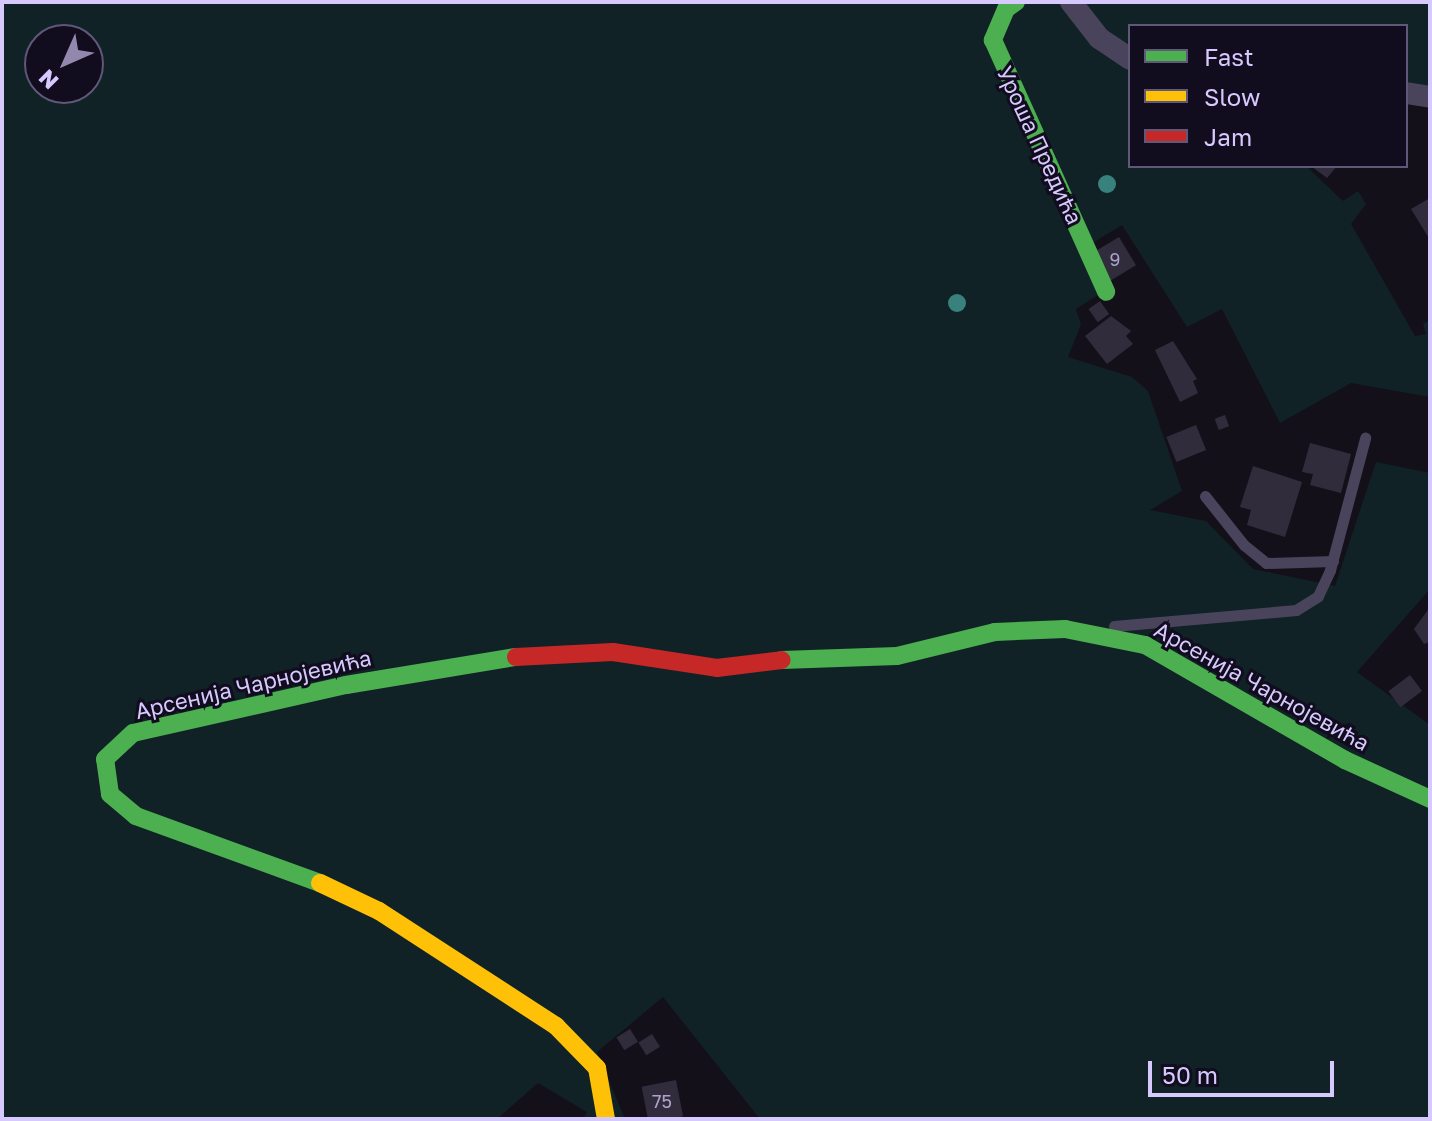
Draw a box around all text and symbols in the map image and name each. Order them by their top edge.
north arrow [24,24,104,104]
legend [1128,24,1408,168]
text: Fast [1204,42,1254,71]
street label: Уроша Предића [992,62,1088,228]
text: N [33,64,64,95]
text: Slow [1204,82,1260,111]
text: Jam [1204,122,1252,151]
house number: 9 [1110,248,1120,270]
street label: Арсенија Чарнојевића [1150,616,1374,756]
street label: Арсенија Чарнојевића [132,644,374,724]
scale bar [1152,1045,1338,1095]
text: 50 m [1162,1060,1218,1089]
house number: 75 [652,1090,672,1112]

